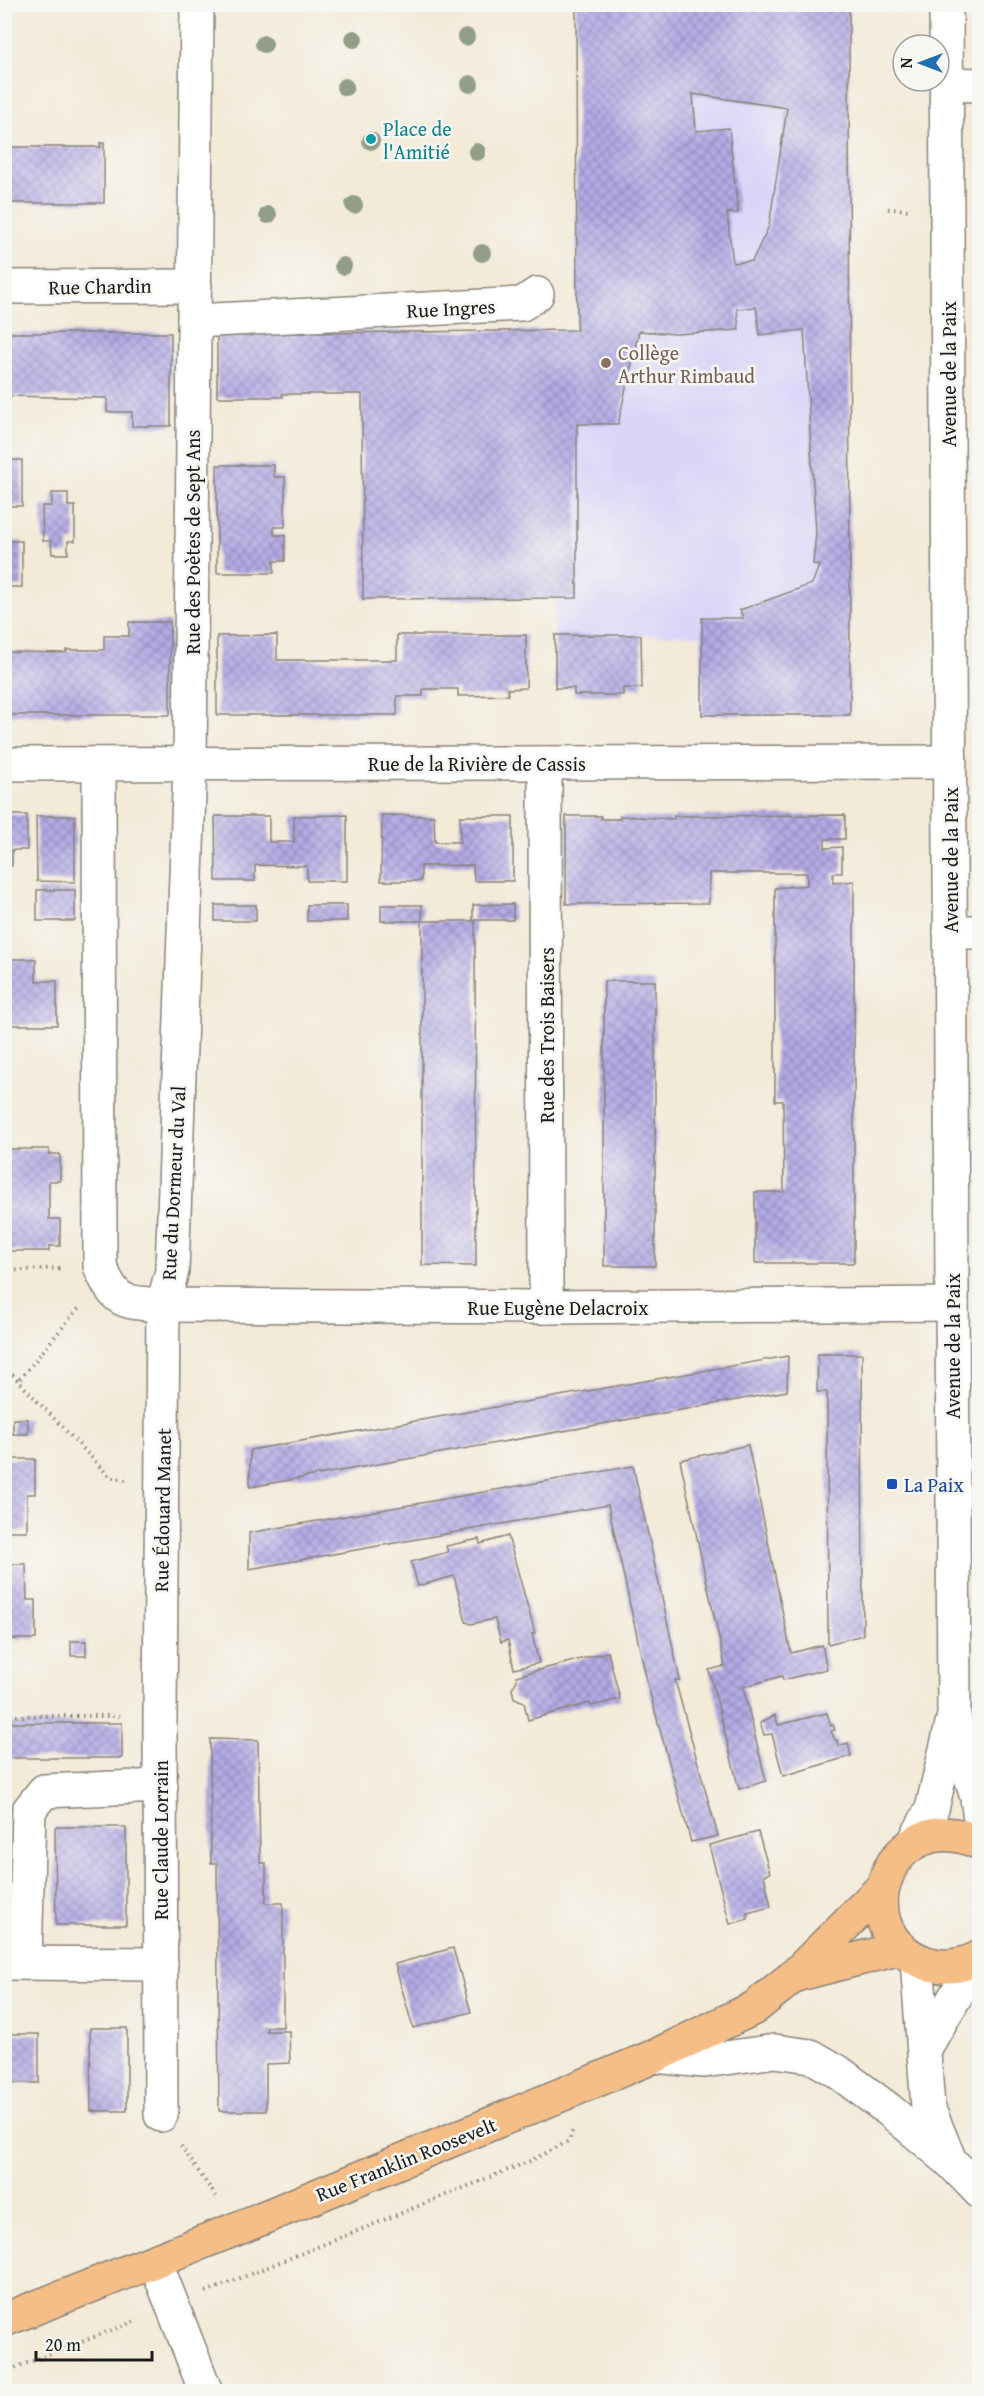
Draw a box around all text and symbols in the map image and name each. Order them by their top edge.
north arrow [891,33,951,93]
text: N [894,57,918,68]
place label: Place de l'Amitié [383,114,452,166]
marker: Place de l'Amitié [364,132,378,146]
street label: Rue Chardin [48,271,152,301]
street label: Rue Ingres [406,291,496,325]
street label: Avenue de la Paix [934,300,963,447]
place label: Collège Arthur Rimbaud [618,338,755,390]
marker: Collège Arthur Rimbaud [599,356,613,370]
street label: Rue des Poètes de Sept Ans [178,430,207,654]
street label: Rue de la Rivière de Cassis [368,749,586,778]
street label: Avenue de la Paix [936,786,965,933]
street label: Rue des Trois Baisers [532,947,561,1123]
street label: Rue du Dormeur du Val [153,1085,193,1281]
street label: Avenue de la Paix [938,1272,967,1419]
street label: Rue Eugène Delacroix [468,1293,649,1322]
street label: Rue Édouard Manet [146,1428,178,1592]
place label: La Paix [904,1470,964,1499]
marker: La Paix [885,1477,899,1491]
street label: Rue Claude Lorrain [146,1760,175,1920]
street label: Rue Franklin Roosevelt [311,2110,501,2208]
scale bar [36,2324,152,2362]
text: 20 m [45,2331,81,2358]

